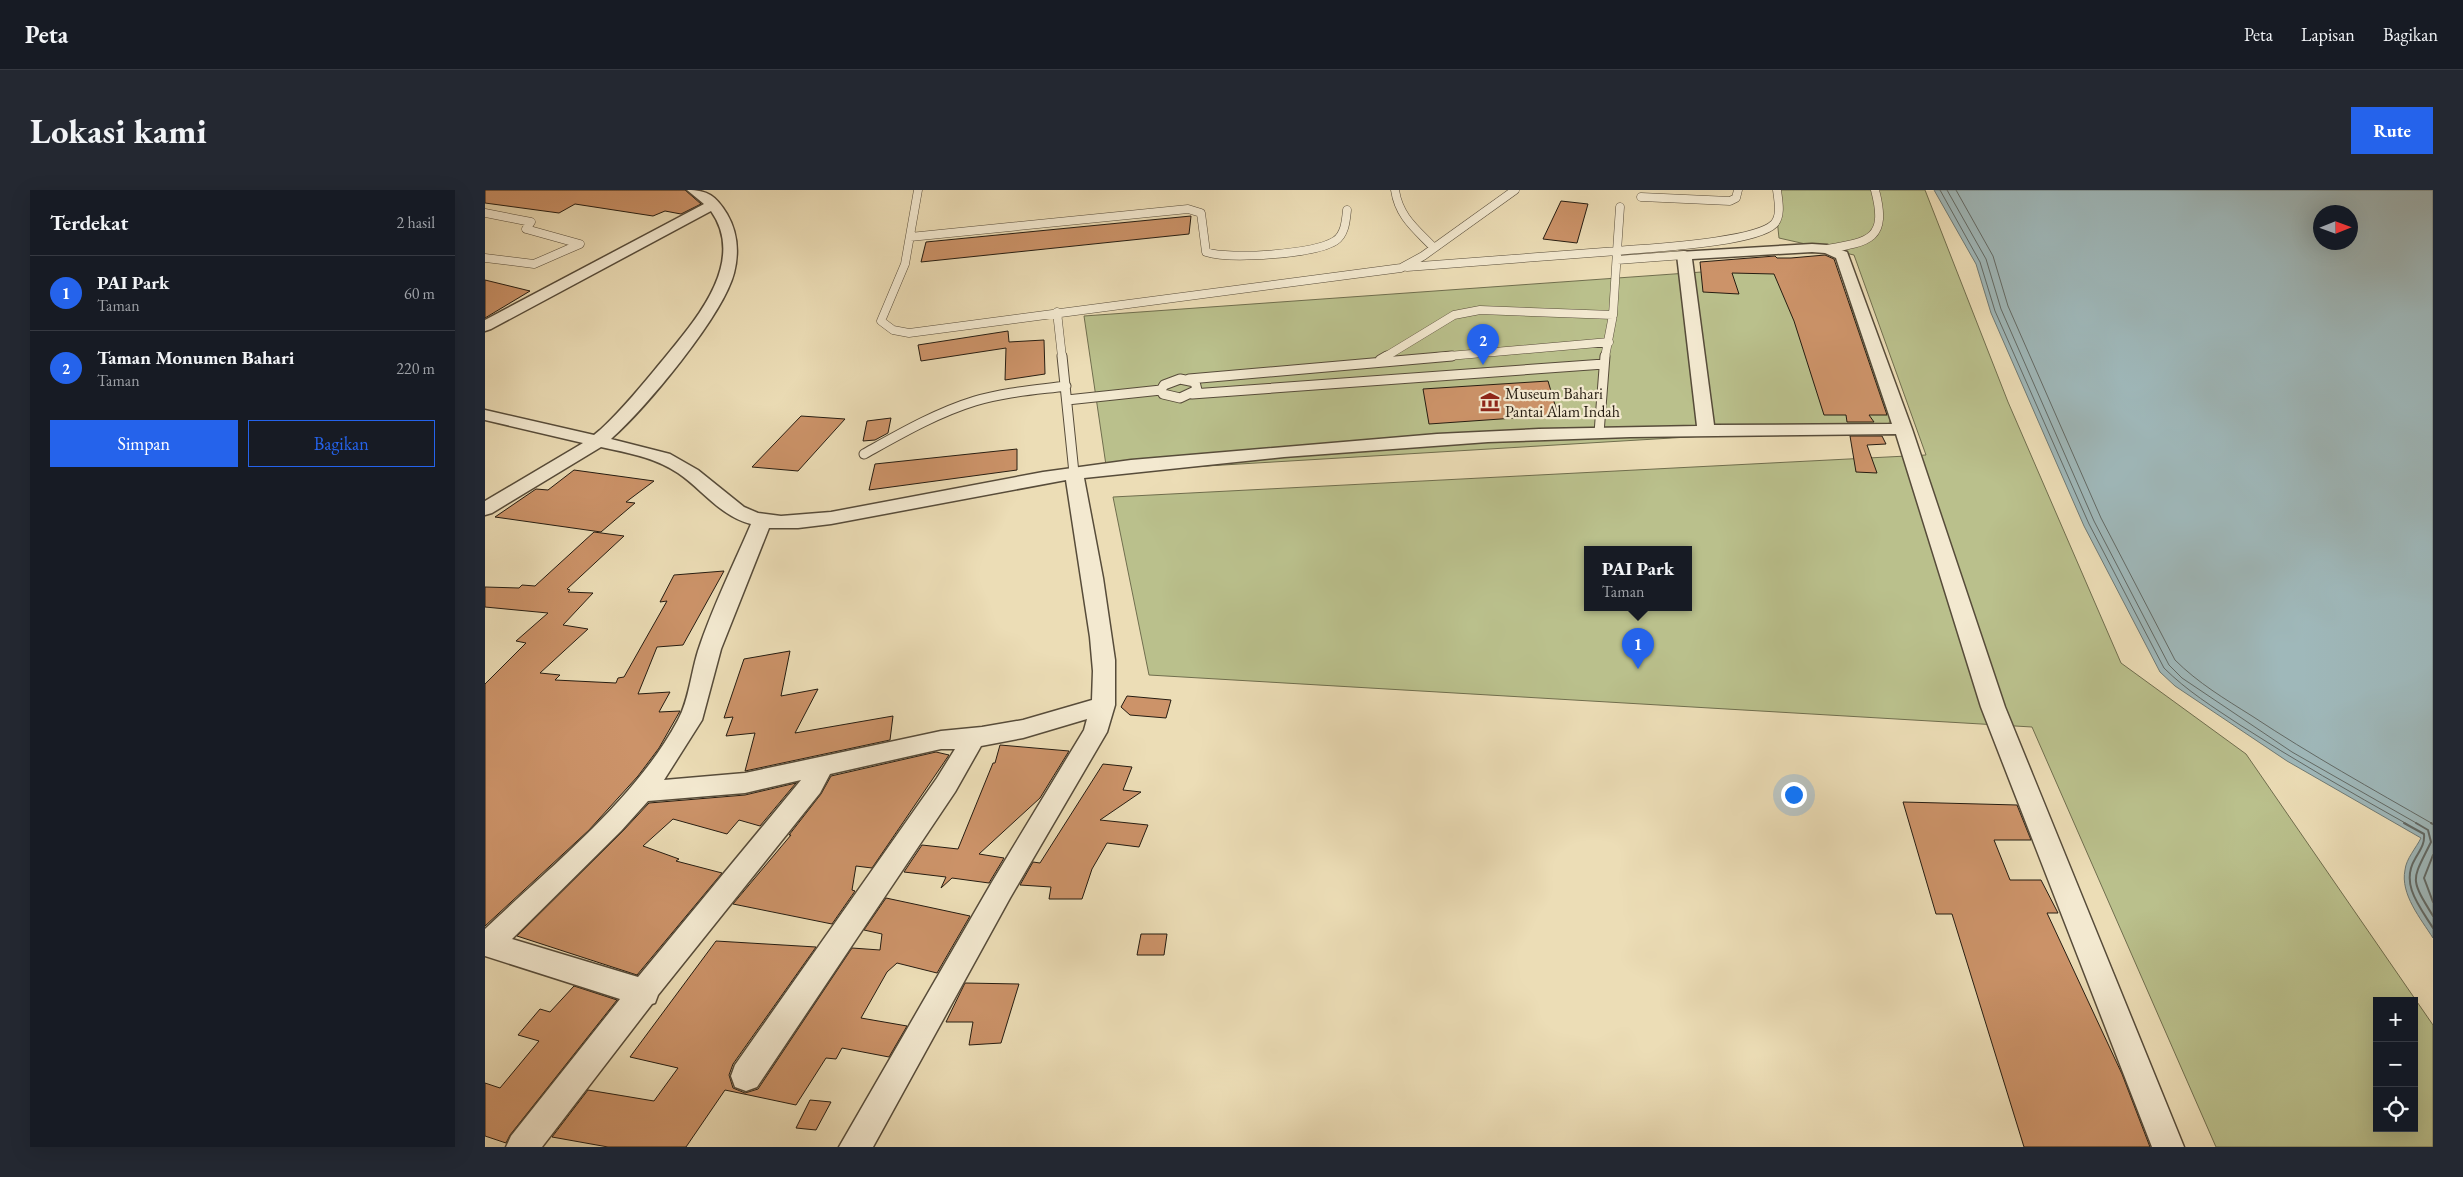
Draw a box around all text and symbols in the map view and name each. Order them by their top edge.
text: Peta [25,19,68,50]
text: Peta [2244,23,2273,46]
text: Lapisan [2301,23,2355,46]
text: Bagikan [2383,23,2438,46]
button: Rute [2351,107,2433,154]
text: Lokasi kami [30,108,207,153]
north arrow [2313,205,2358,250]
text: Terdekat [50,209,128,236]
text: 2 hasil [397,212,435,233]
text: PAI Park [97,270,169,295]
text: 1 [62,283,70,304]
text: 60 m [404,283,435,304]
text: Taman [97,295,140,316]
pin: 2 [1467,324,1499,365]
text: Taman Monumen Bahari [97,345,294,370]
text: 2 [62,358,70,379]
text: 220 m [396,358,435,379]
text: Taman [97,370,140,391]
place label: Museum Bahari Pantai Alam Indah [1505,383,1620,422]
museum icon: Museum Bahari Pantai Alam Indah [1479,391,1501,413]
button: Simpan [50,420,238,467]
button: Bagikan [248,420,435,467]
popup [1584,546,1692,611]
text: PAI Park [1602,556,1674,581]
text: Taman [1602,581,1644,602]
pin: 1 [1622,628,1654,669]
your location [1781,782,1807,808]
map controls [2373,997,2418,1132]
button: + [2373,997,2418,1042]
button: − [2373,1042,2418,1087]
button: locate [2373,1087,2418,1132]

